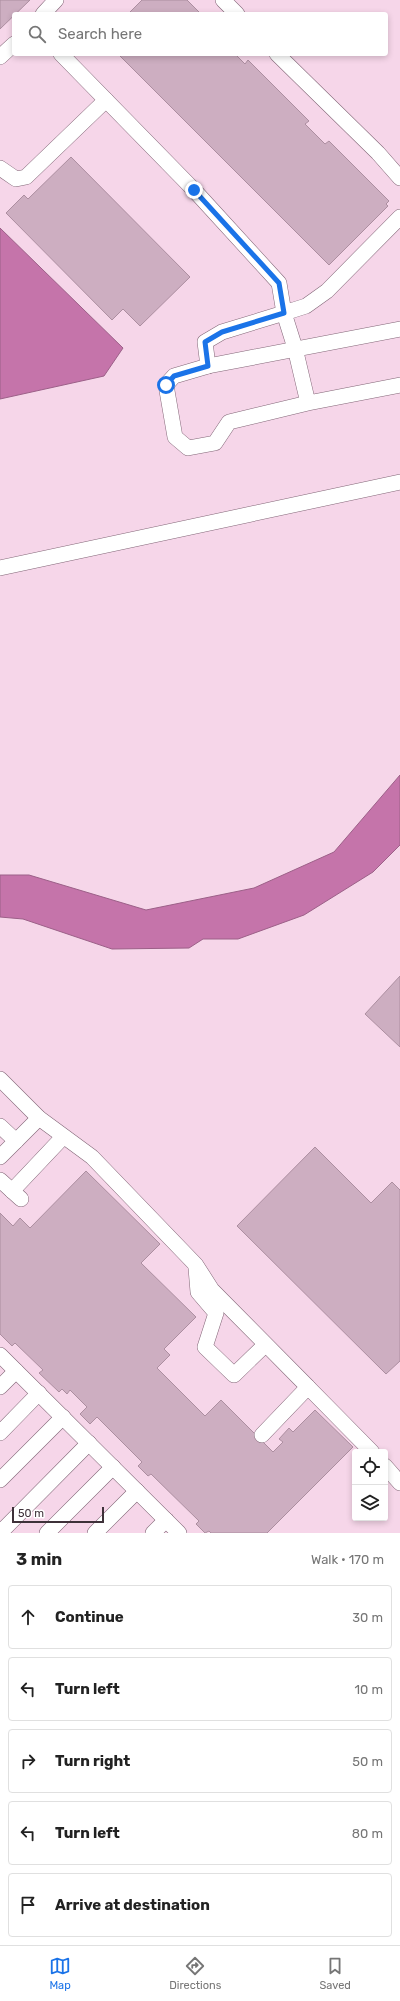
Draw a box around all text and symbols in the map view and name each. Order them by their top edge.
search box [12,12,388,56]
icon: search [26,23,48,45]
text: Search here [58,25,142,43]
route end [185,181,203,199]
route start [157,376,175,394]
map controls [352,1449,388,1521]
button: locate [352,1449,388,1485]
button: layers [352,1485,388,1521]
scale bar [12,1505,104,1524]
text: 50 m [18,1507,44,1520]
text: 3 min [16,1549,62,1569]
text: Walk · 170 m [311,1552,384,1567]
icon: ahead [17,1606,39,1628]
text: Continue [55,1608,124,1626]
text: 30 m [352,1610,383,1625]
icon: left [17,1678,39,1700]
text: Turn left [55,1680,120,1698]
text: 10 m [354,1682,383,1697]
icon: right [17,1750,39,1772]
text: Turn right [55,1752,130,1770]
text: 50 m [352,1754,383,1769]
icon: left [17,1822,39,1844]
text: Turn left [55,1824,120,1842]
text: 80 m [352,1826,383,1841]
icon: arrive [17,1894,39,1916]
text: Arrive at destination [55,1896,210,1914]
tab: Map [49,1955,71,1992]
tab: Directions [169,1955,221,1992]
tab: Saved [320,1955,351,1992]

